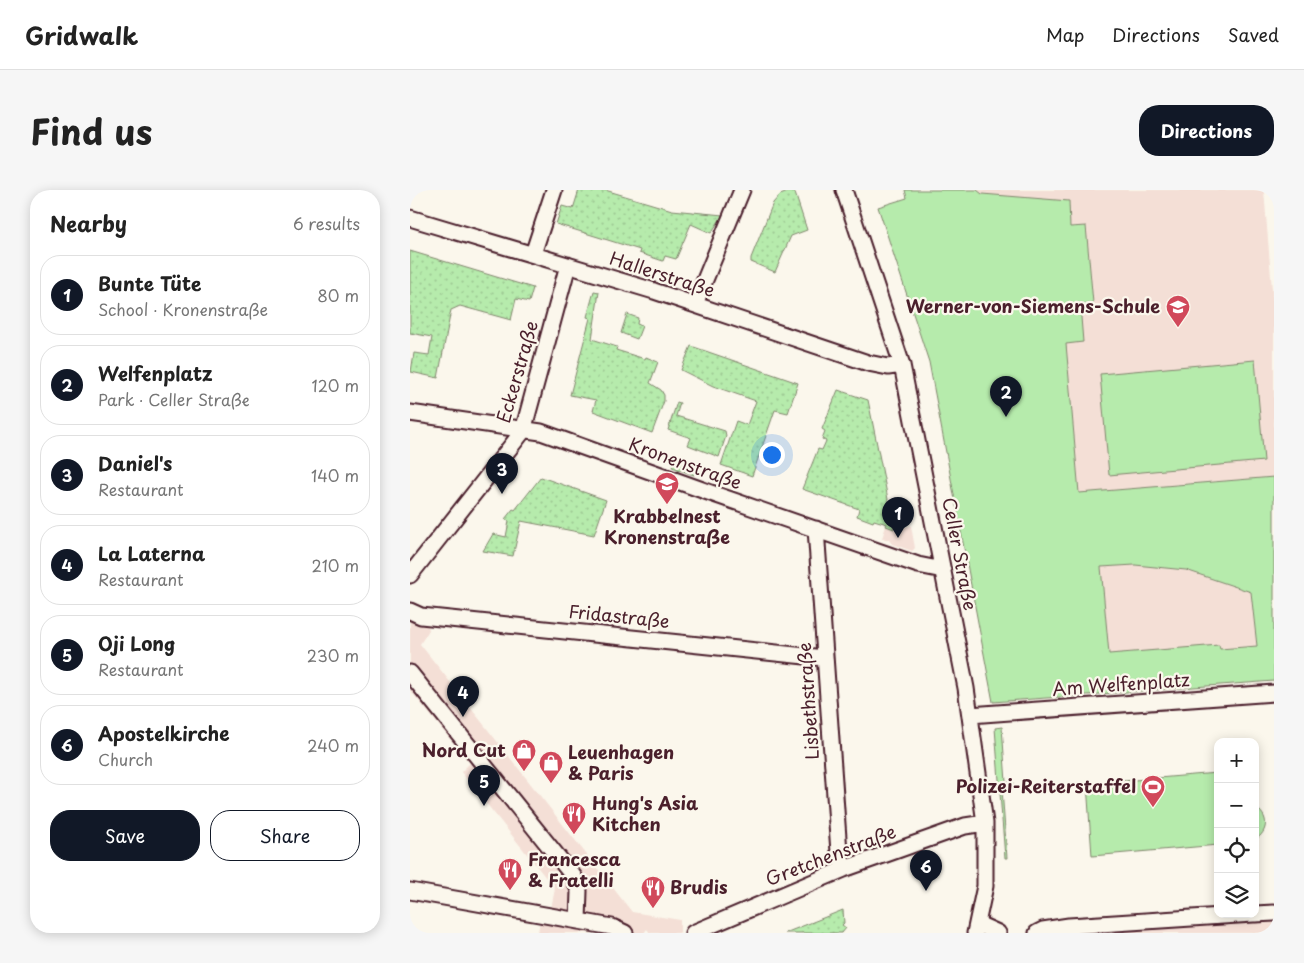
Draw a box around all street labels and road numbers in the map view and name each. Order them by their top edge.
street label: Hallerstraße [606,244,718,303]
street label: Eckerstraße [489,317,544,426]
street label: Kronenstraße [625,430,746,496]
street label: Celler Straße [936,495,985,612]
street label: Fridastraße [567,597,671,634]
street label: Lisbethstraße [790,641,825,761]
street label: Am Welfenplatz [1051,665,1191,702]
street label: Gretchenstraße [761,817,900,892]

